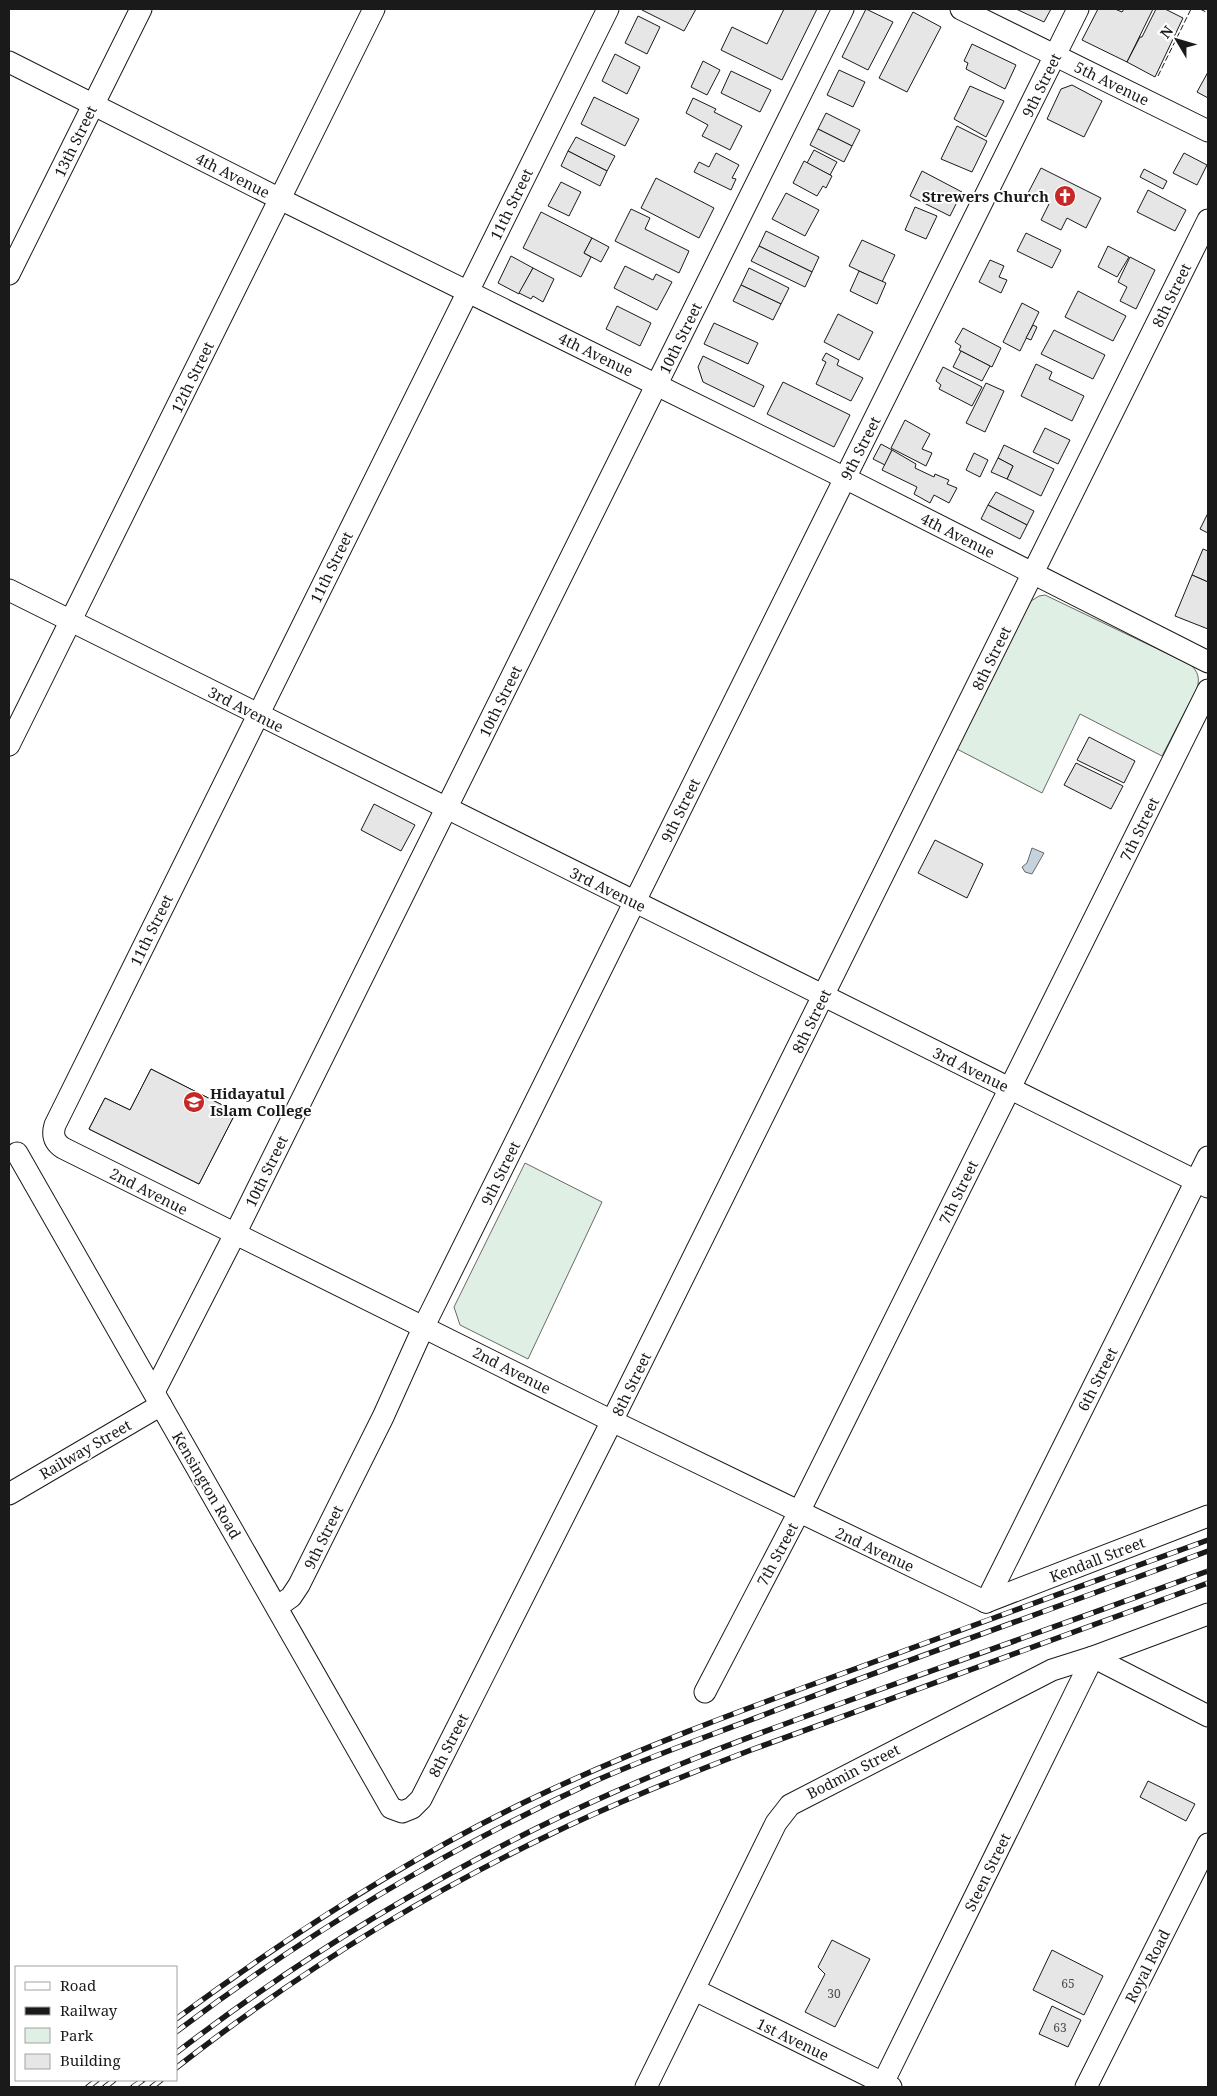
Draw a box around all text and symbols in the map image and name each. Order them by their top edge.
north arrow [1152,15,1202,65]
text: N [1155,21,1177,42]
street label: 9th Street [1017,50,1065,120]
street label: 5th Avenue [1071,56,1153,110]
street label: 13th Street [49,102,101,180]
street label: 4th Avenue [193,148,273,202]
street label: 11th Street [485,165,537,243]
church icon: Strewers Church [1053,184,1077,208]
place label: Strewers Church [922,186,1049,206]
street label: 8th Street [1147,260,1195,330]
street label: 10th Street [654,299,706,377]
street label: 4th Avenue [555,327,637,381]
street label: 12th Street [166,338,218,416]
street label: 9th Street [835,413,885,483]
street label: 4th Avenue [918,508,998,562]
street label: 11th Street [305,528,357,606]
street label: 8th Street [967,623,1015,693]
street label: 10th Street [474,662,526,740]
street label: 3rd Avenue [205,681,287,737]
street label: 9th Street [656,775,704,845]
street label: 7th Street [1115,794,1163,864]
street label: 3rd Avenue [567,862,649,916]
street label: 11th Street [125,891,177,969]
street label: 8th Street [787,986,835,1056]
street label: 3rd Avenue [930,1042,1012,1096]
place label: Hidayatul Islam College [210,1083,312,1120]
school or university icon: Hidayatul Islam College [182,1090,206,1114]
street label: 10th Street [240,1132,292,1210]
street label: 9th Street [476,1138,524,1208]
street label: 7th Street [934,1157,982,1227]
street label: 2nd Avenue [107,1163,191,1219]
street label: 2nd Avenue [470,1342,554,1398]
street label: 6th Street [1072,1344,1122,1414]
street label: 8th Street [607,1349,655,1419]
street label: Railway Street [35,1415,135,1483]
street label: Kensington Road [168,1428,246,1542]
street label: 9th Street [299,1502,347,1572]
street label: 7th Street [752,1519,802,1589]
street label: 2nd Avenue [832,1522,918,1576]
street label: Kendall Street [1046,1532,1148,1586]
street label: 8th Street [423,1710,473,1780]
street label: Bodmin Street [803,1739,903,1803]
street label: Steen Street [959,1829,1015,1915]
street label: Royal Road [1120,1926,1174,2006]
legend [15,1966,178,2081]
text: Road [60,1975,96,1995]
house number: 65 [1061,1975,1075,1992]
house number: 30 [827,1985,841,2002]
text: Railway [60,2000,118,2020]
street label: 1st Avenue [754,2013,832,2065]
house number: 63 [1053,2019,1067,2036]
text: Park [60,2025,94,2045]
text: Building [60,2050,121,2070]

